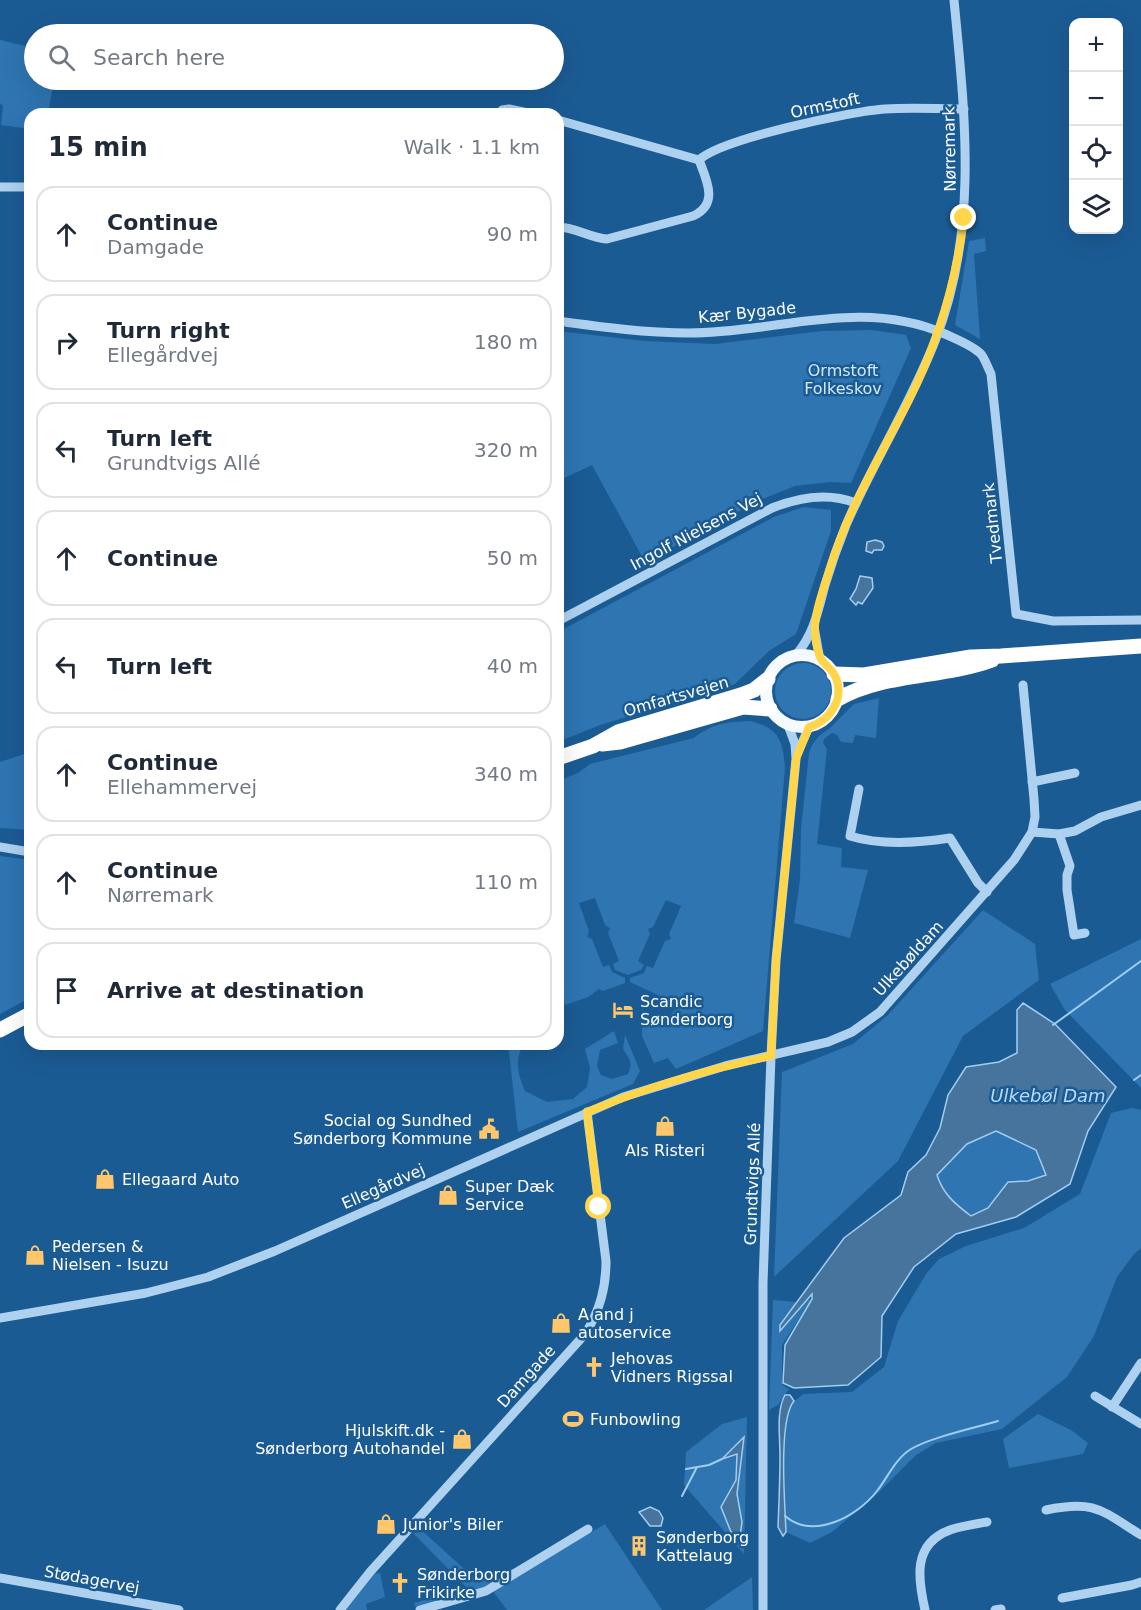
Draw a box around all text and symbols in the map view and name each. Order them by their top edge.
map controls [1069,18,1123,234]
button: + [1069,18,1123,72]
search box [24,24,564,90]
icon: search [45,41,78,74]
text: Search here [93,45,225,70]
button: − [1069,72,1123,126]
street label: Ormstoft [789,89,862,122]
street label: Nørremark [939,105,960,192]
button: locate [1069,126,1123,180]
text: 15 min [48,132,148,162]
text: Walk · 1.1 km [404,135,540,159]
button: layers [1069,180,1123,234]
route end [950,204,976,230]
text: Continue [107,210,218,235]
icon: ahead [50,218,83,251]
text: 90 m [487,222,538,246]
text: Damgade [107,235,204,259]
street label: Kær Bygade [697,298,797,327]
text: Turn right [107,318,230,343]
icon: right [50,326,83,359]
text: 180 m [474,330,538,354]
text: Ellegårdvej [107,343,218,367]
park label: Ormstoft Folkeskov [804,361,882,398]
text: Turn left [107,426,212,451]
icon: left [50,434,83,467]
text: 320 m [474,438,538,462]
text: Grundtvigs Allé [107,451,261,475]
street label: Tvedmark [979,481,1006,565]
street label: Ingolf Nielsens Vej [627,489,765,574]
icon: ahead [50,542,83,575]
text: Continue [107,546,218,571]
text: 50 m [487,546,538,570]
icon: left [50,650,83,683]
text: Turn left [107,654,212,679]
text: 40 m [487,654,538,678]
street label: Omfartsvejen [621,672,731,721]
text: Continue [107,750,218,775]
icon: ahead [50,758,83,791]
text: 340 m [474,762,538,786]
text: Ellehammervej [107,775,257,799]
text: Continue [107,858,218,883]
icon: ahead [50,866,83,899]
text: 110 m [474,870,538,894]
text: Nørremark [107,883,214,907]
street label: Ulkebøldam [870,917,947,1000]
icon: arrive [50,974,83,1007]
text: Arrive at destination [107,978,364,1003]
place label: Scandic Sønderborg [640,992,733,1029]
hotel icon: Scandic Sønderborg [611,998,635,1022]
water label: Ulkebøl Dam [990,1085,1106,1106]
place label: Social og Sundhed Sønderborg Kommune [293,1111,472,1148]
shop icon: Als Risteri [653,1114,677,1138]
public building icon: Social og Sundhed Sønderborg Kommune [477,1117,501,1141]
street label: Grundtvigs Allé [741,1122,764,1246]
place label: Als Risteri [625,1141,705,1160]
street label: Ellegårdvej [339,1160,428,1213]
shop icon: Ellegaard Auto [93,1167,117,1191]
place label: Ellegaard Auto [122,1170,239,1189]
place label: Super Dæk Service [465,1177,555,1214]
shop icon: Super Dæk Service [436,1183,460,1207]
route start [585,1193,611,1219]
place label: Pedersen & Nielsen - Isuzu [52,1237,169,1274]
shop icon: Pedersen & Nielsen - Isuzu [23,1243,47,1267]
place label: A and j autoservice [578,1305,671,1342]
shop icon: A and j autoservice [549,1311,573,1335]
street label: Damgade [493,1341,559,1412]
place label: Jehovas Vidners Rigssal [610,1349,733,1386]
church icon: Jehovas Vidners Rigssal [582,1355,606,1379]
sports icon: Funbowling [561,1407,585,1431]
place label: Funbowling [590,1410,681,1429]
place label: Hjulskift.dk - Sønderborg Autohandel [255,1421,445,1458]
shop icon: Hjulskift.dk - Sønderborg Autohandel [450,1427,474,1451]
shop icon: Junior's Biler [374,1512,398,1536]
place label: Junior's Biler [402,1515,503,1534]
place label: Sønderborg Kattelaug [656,1528,749,1565]
building icon: Sønderborg Kattelaug [627,1534,651,1558]
street label: Stødagervej [43,1562,141,1597]
place label: Sønderborg Frikirke [417,1565,510,1602]
church icon: Sønderborg Frikirke [388,1571,412,1595]

